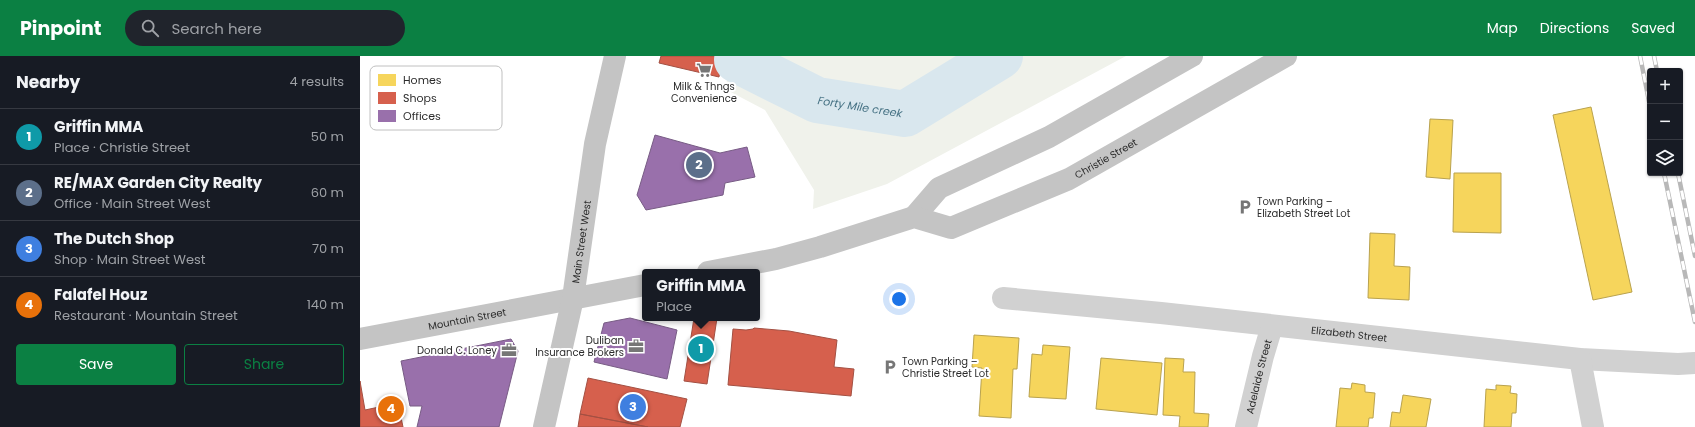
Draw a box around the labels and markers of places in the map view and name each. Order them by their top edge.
supermarket icon: Milk & Thngs Convenience [695,61,713,79]
place label: Milk & Thngs Convenience [671,79,737,106]
pin: 2 [686,150,712,180]
place label: Town Parking – Elizabeth Street Lot [1257,194,1351,221]
parking icon: Town Parking – Elizabeth Street Lot [1236,198,1254,216]
place label: Duliban Insurance Brokers [535,333,624,360]
pin: 1 [688,334,714,364]
office icon: Duliban Insurance Brokers [627,337,645,355]
office icon: Donald C. Loney [500,341,518,359]
place label: Donald C. Loney [417,343,497,358]
place label: Town Parking – Christie Street Lot [902,354,989,381]
parking icon: Town Parking – Christie Street Lot [881,358,899,376]
pin: 3 [620,392,646,422]
pin: 4 [378,394,404,424]

